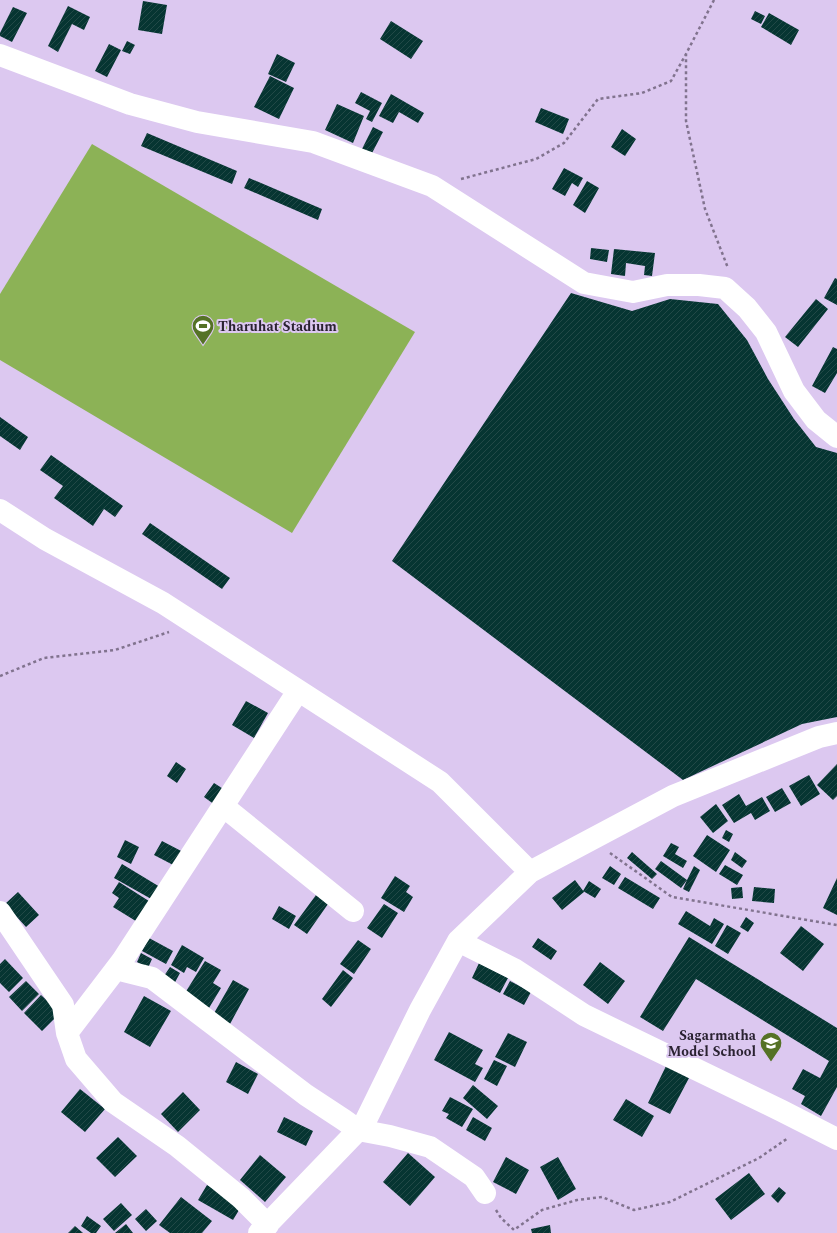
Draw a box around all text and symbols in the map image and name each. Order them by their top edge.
sports icon: Tharuhat Stadium [190,313,216,346]
place label: Tharuhat Stadium [218,316,337,337]
place label: Sagarmatha Model School [667,1025,757,1062]
school or university icon: Sagarmatha Model School [758,1030,784,1063]

